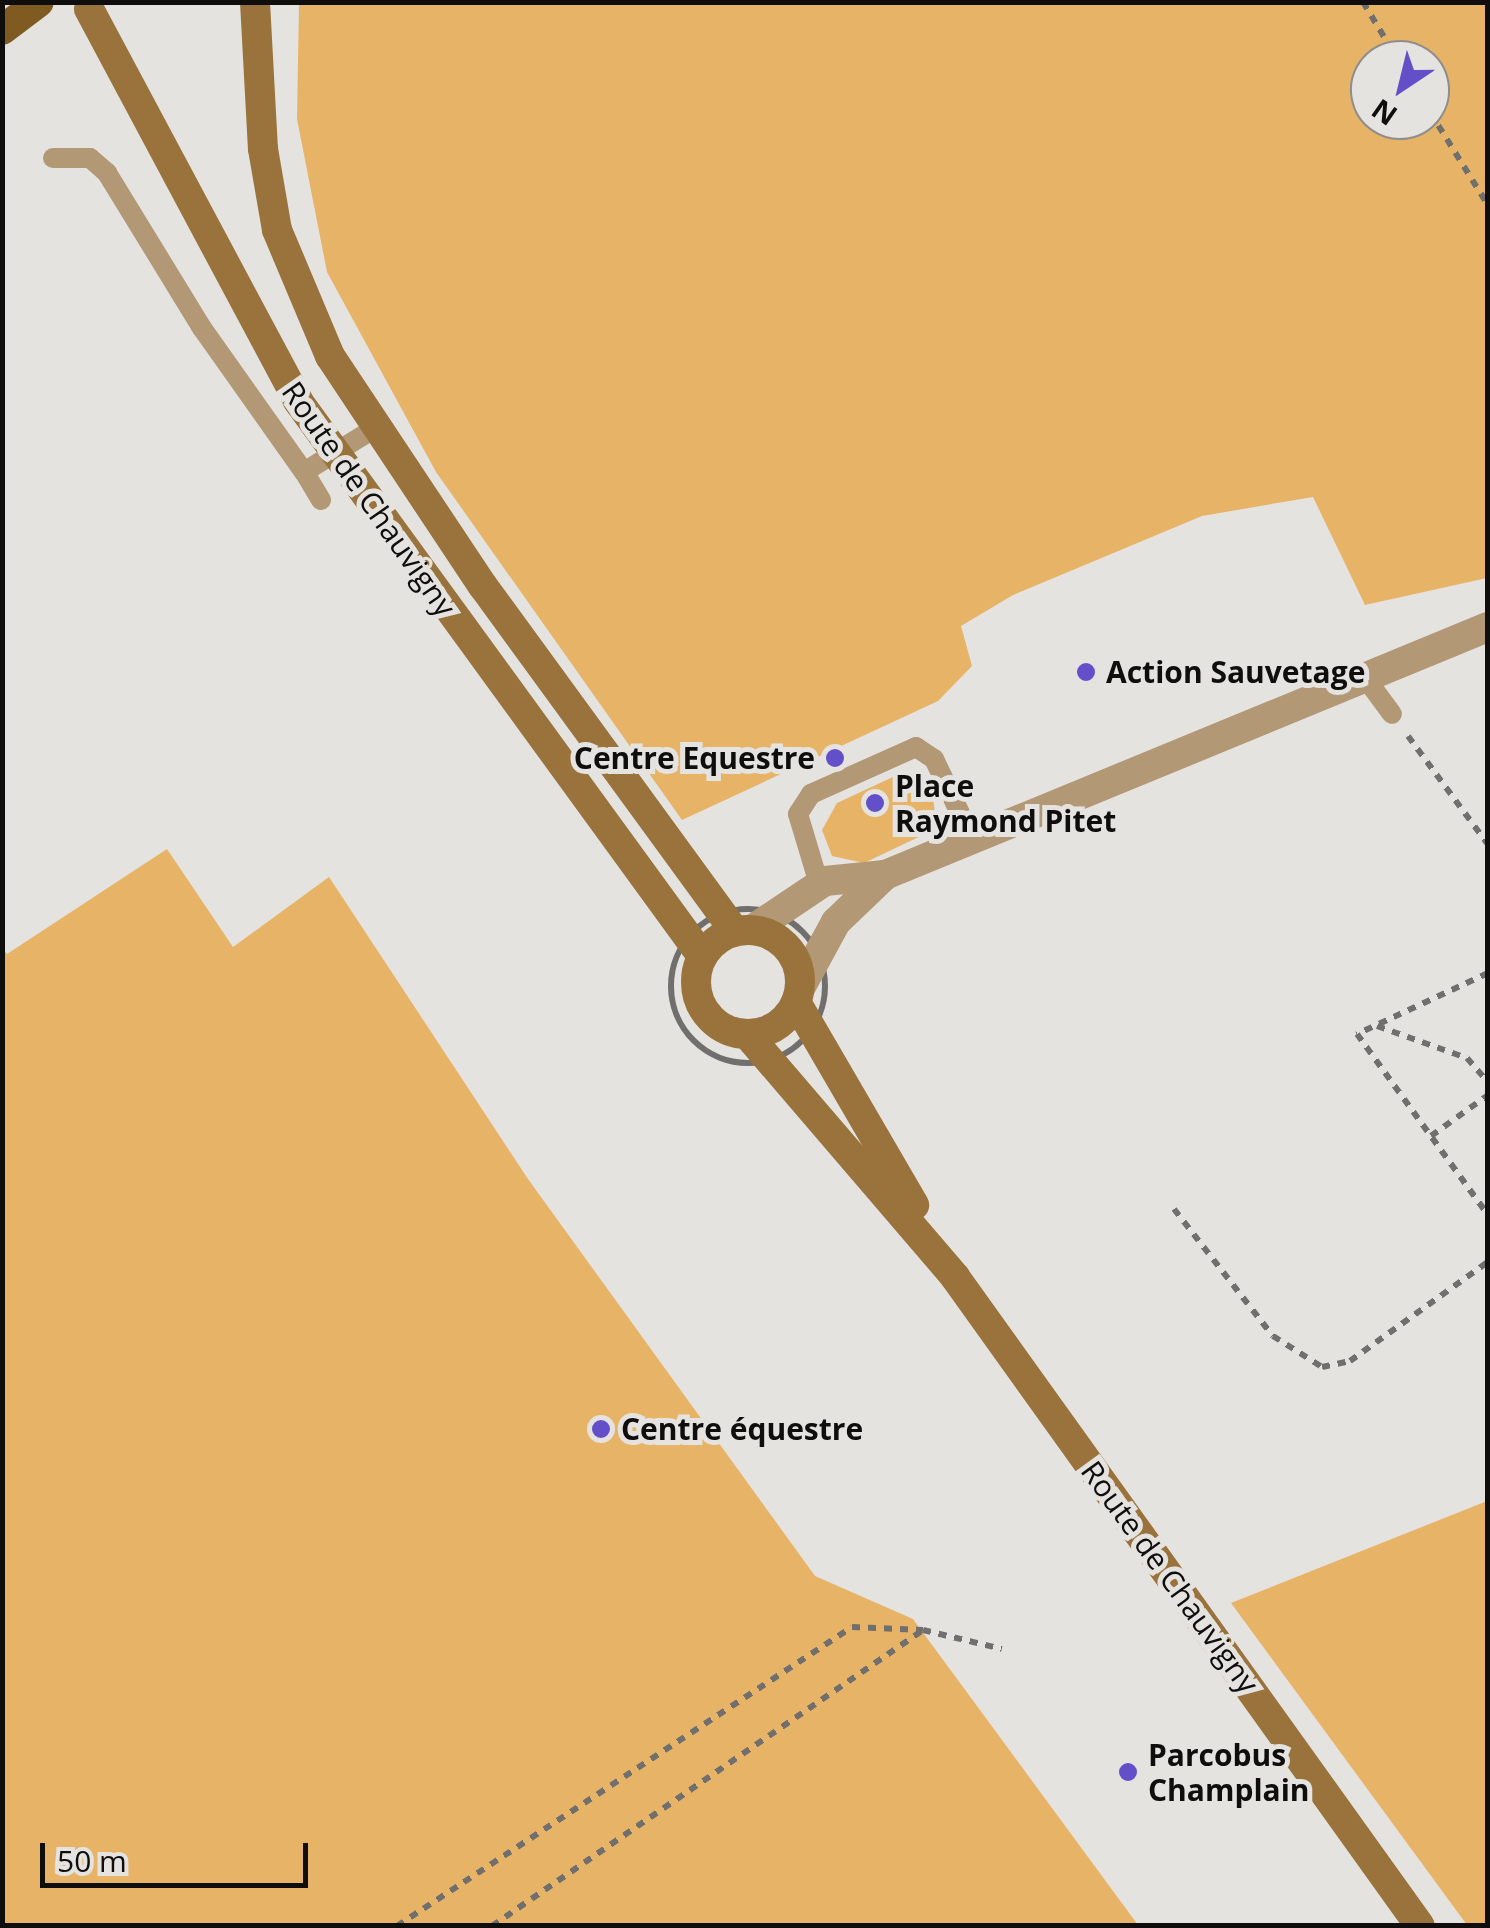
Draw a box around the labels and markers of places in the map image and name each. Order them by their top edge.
place label: Action Sauvetage [1106,654,1365,690]
marker: Action Sauvetage [1075,661,1097,683]
place label: Centre Equestre [574,740,815,776]
marker: Centre Equestre [824,747,846,769]
place label: Place Raymond Pitet [895,768,1116,838]
marker: Place Raymond Pitet [864,792,886,814]
place label: Centre équestre [621,1411,863,1447]
marker: Centre équestre [590,1418,612,1440]
place label: Parcobus Champlain [1148,1737,1310,1808]
marker: Parcobus Champlain [1117,1761,1139,1783]

